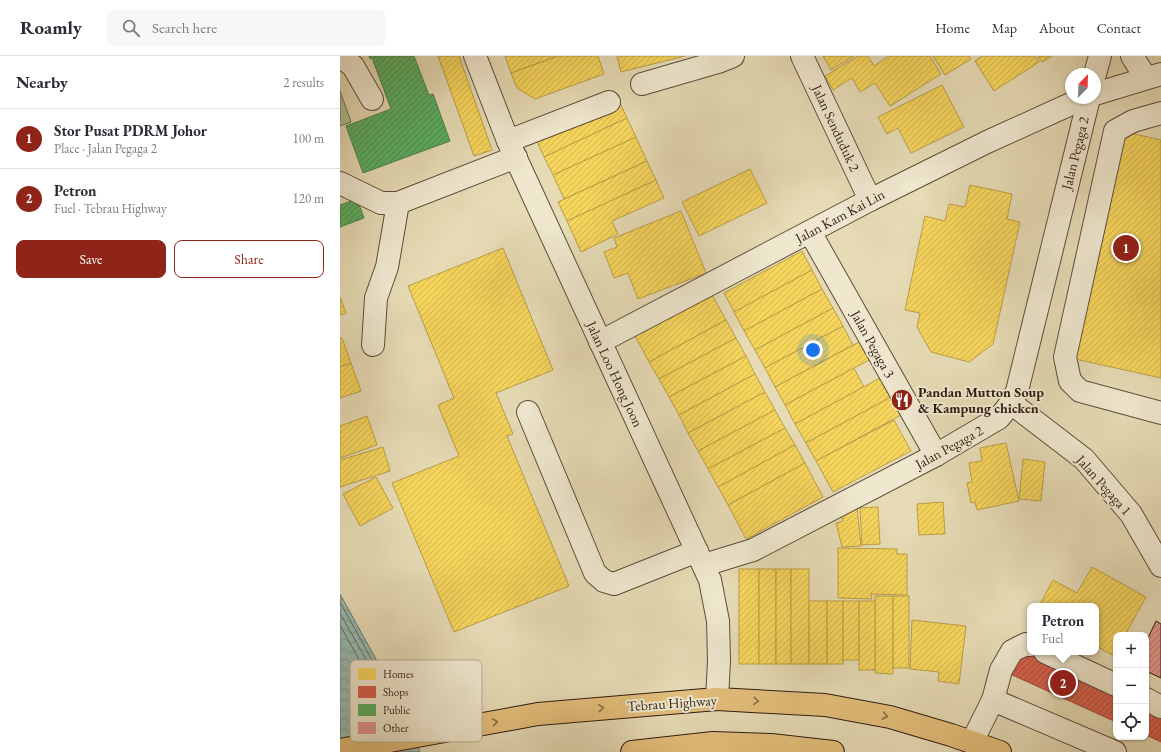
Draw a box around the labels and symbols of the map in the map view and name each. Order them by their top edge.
north arrow [1065,68,1101,104]
street label: Jalan Senduduk 2 [808,81,864,175]
street label: Jalan Pegaga 2 [1057,114,1093,192]
street label: Jalan Kam Kai Lin [791,185,888,248]
pin: 1 [1113,233,1139,263]
street label: Jalan Pegaga 3 [847,306,899,381]
street label: Jalan Loo Hong Joon [582,317,648,430]
your location [803,340,823,360]
place label: Pandan Mutton Soup & Kampung chicken [918,383,1044,417]
restaurant icon: Pandan Mutton Soup & Kampung chicken [889,387,915,413]
street label: Jalan Pegaga 2 [911,421,986,473]
street label: Jalan Pegaga 1 [1072,450,1136,519]
legend [350,660,482,742]
text: Homes [383,667,414,681]
pin: 2 [1050,668,1076,698]
text: Shops [383,685,409,699]
street label: Tebrau Highway [627,691,718,715]
one-way arrow [753,697,759,706]
text: Public [383,703,411,717]
one-way arrow [598,704,604,713]
one-way arrow [881,711,888,720]
one-way arrow [491,718,498,726]
text: Other [383,721,409,735]

